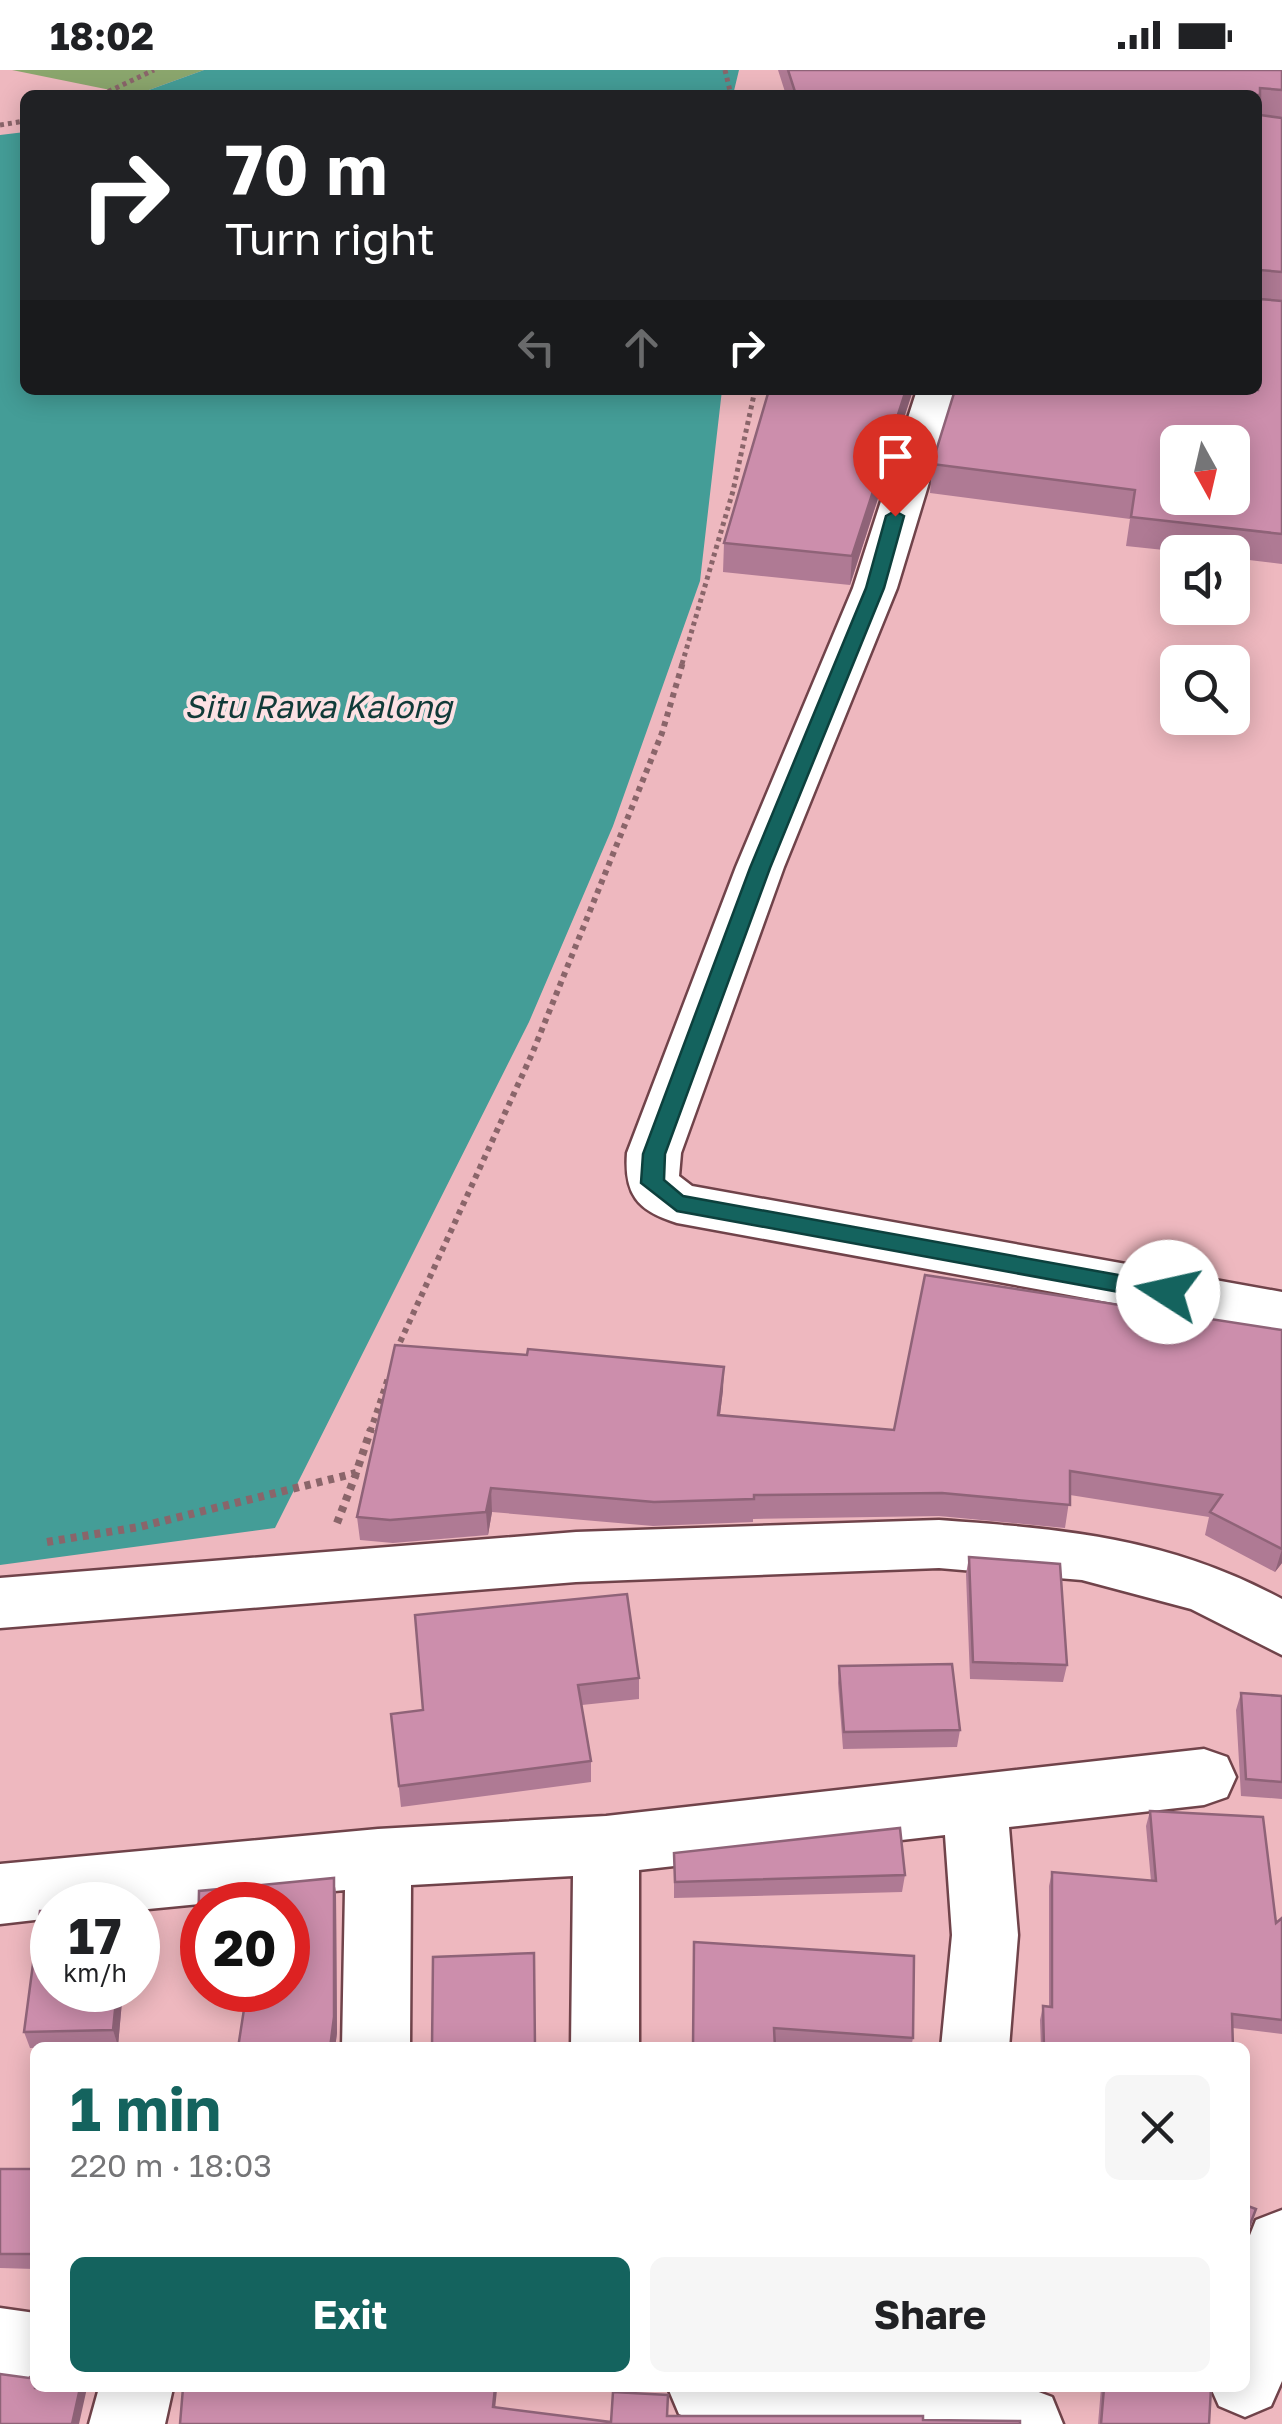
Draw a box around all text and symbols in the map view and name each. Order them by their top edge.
text: 18:02 [50,13,154,58]
text: 70 m [225,126,387,210]
icon: right [60,130,190,260]
text: Turn right [225,211,435,265]
icon: left [509,320,564,375]
icon: ahead [614,320,669,375]
icon: right [719,320,774,375]
pin [853,414,938,517]
north arrow [1160,425,1250,515]
map controls [1160,425,1250,735]
icon: arrive [868,429,923,484]
button: sound [1160,535,1250,625]
button: search [1160,645,1250,735]
water label: Situ Rawa Kalong [184,687,454,725]
position arrow [1116,1240,1220,1344]
speed limit sign: 20 [180,1882,310,2012]
text: 17 [68,1905,121,1965]
text: km/h [63,1957,127,1988]
text: 1 min [70,2072,221,2144]
button: close [1105,2075,1210,2180]
text: 220 m · 18:03 [70,2146,272,2184]
button: Exit [70,2257,630,2372]
button: Share [650,2257,1210,2372]

